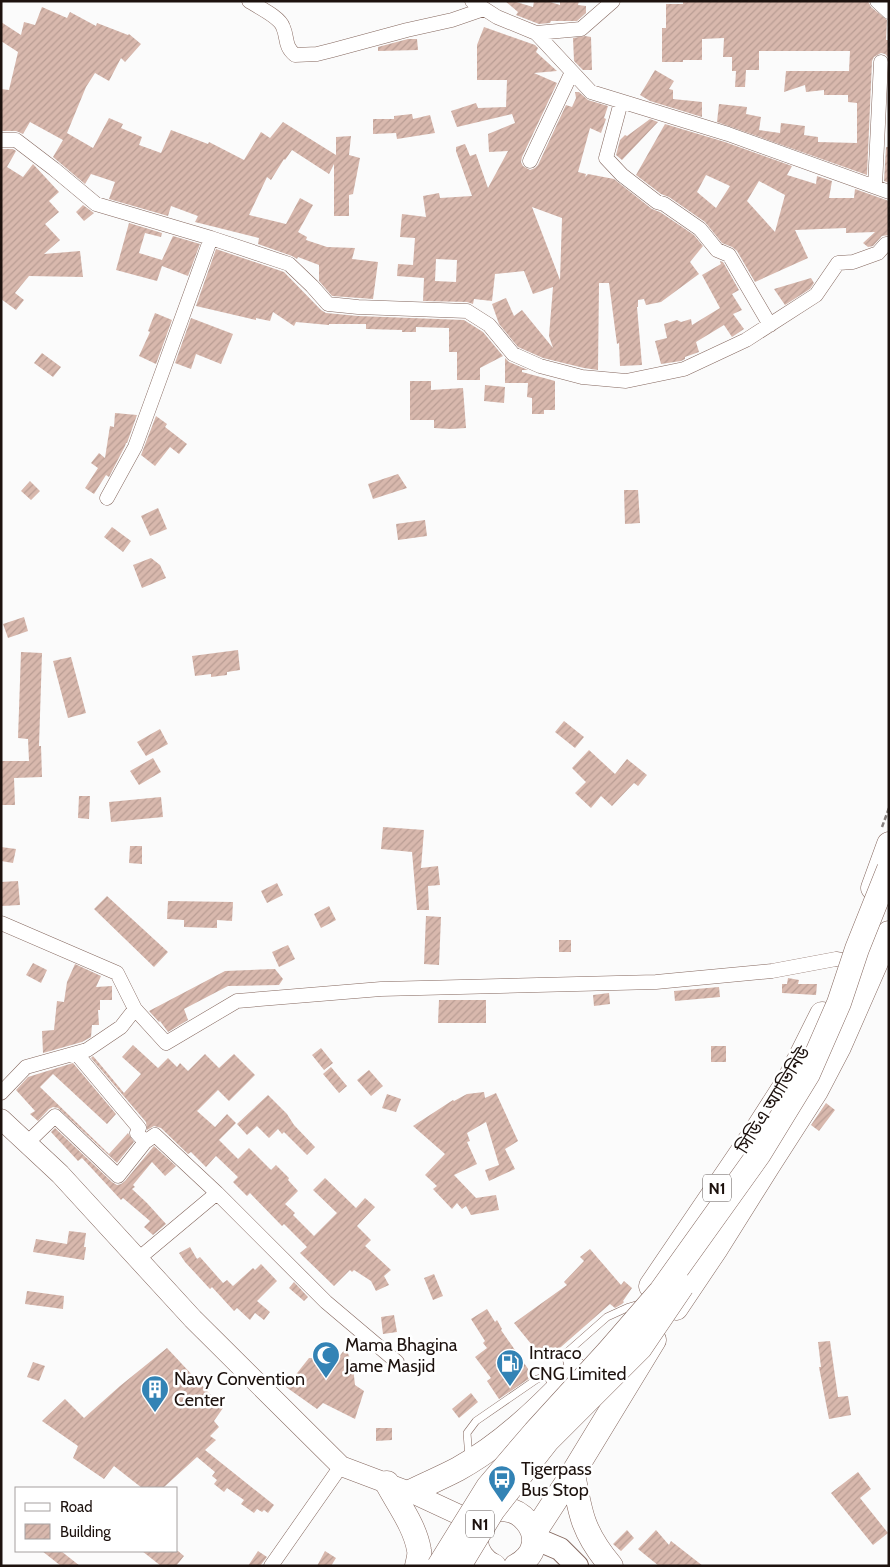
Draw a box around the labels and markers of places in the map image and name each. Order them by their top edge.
place label: Mama Bhagina Jame Masjid [344,1334,458,1377]
mosque icon: Mama Bhagina Jame Masjid [311,1340,341,1379]
place label: Intraco CNG Limited [529,1342,627,1385]
fuel station icon: Intraco CNG Limited [495,1348,525,1387]
place label: Navy Convention Center [174,1368,305,1411]
building icon: Navy Convention Center [140,1374,170,1413]
place label: Tigerpass Bus Stop [521,1458,592,1501]
bus stop icon: Tigerpass Bus Stop [487,1464,517,1503]

